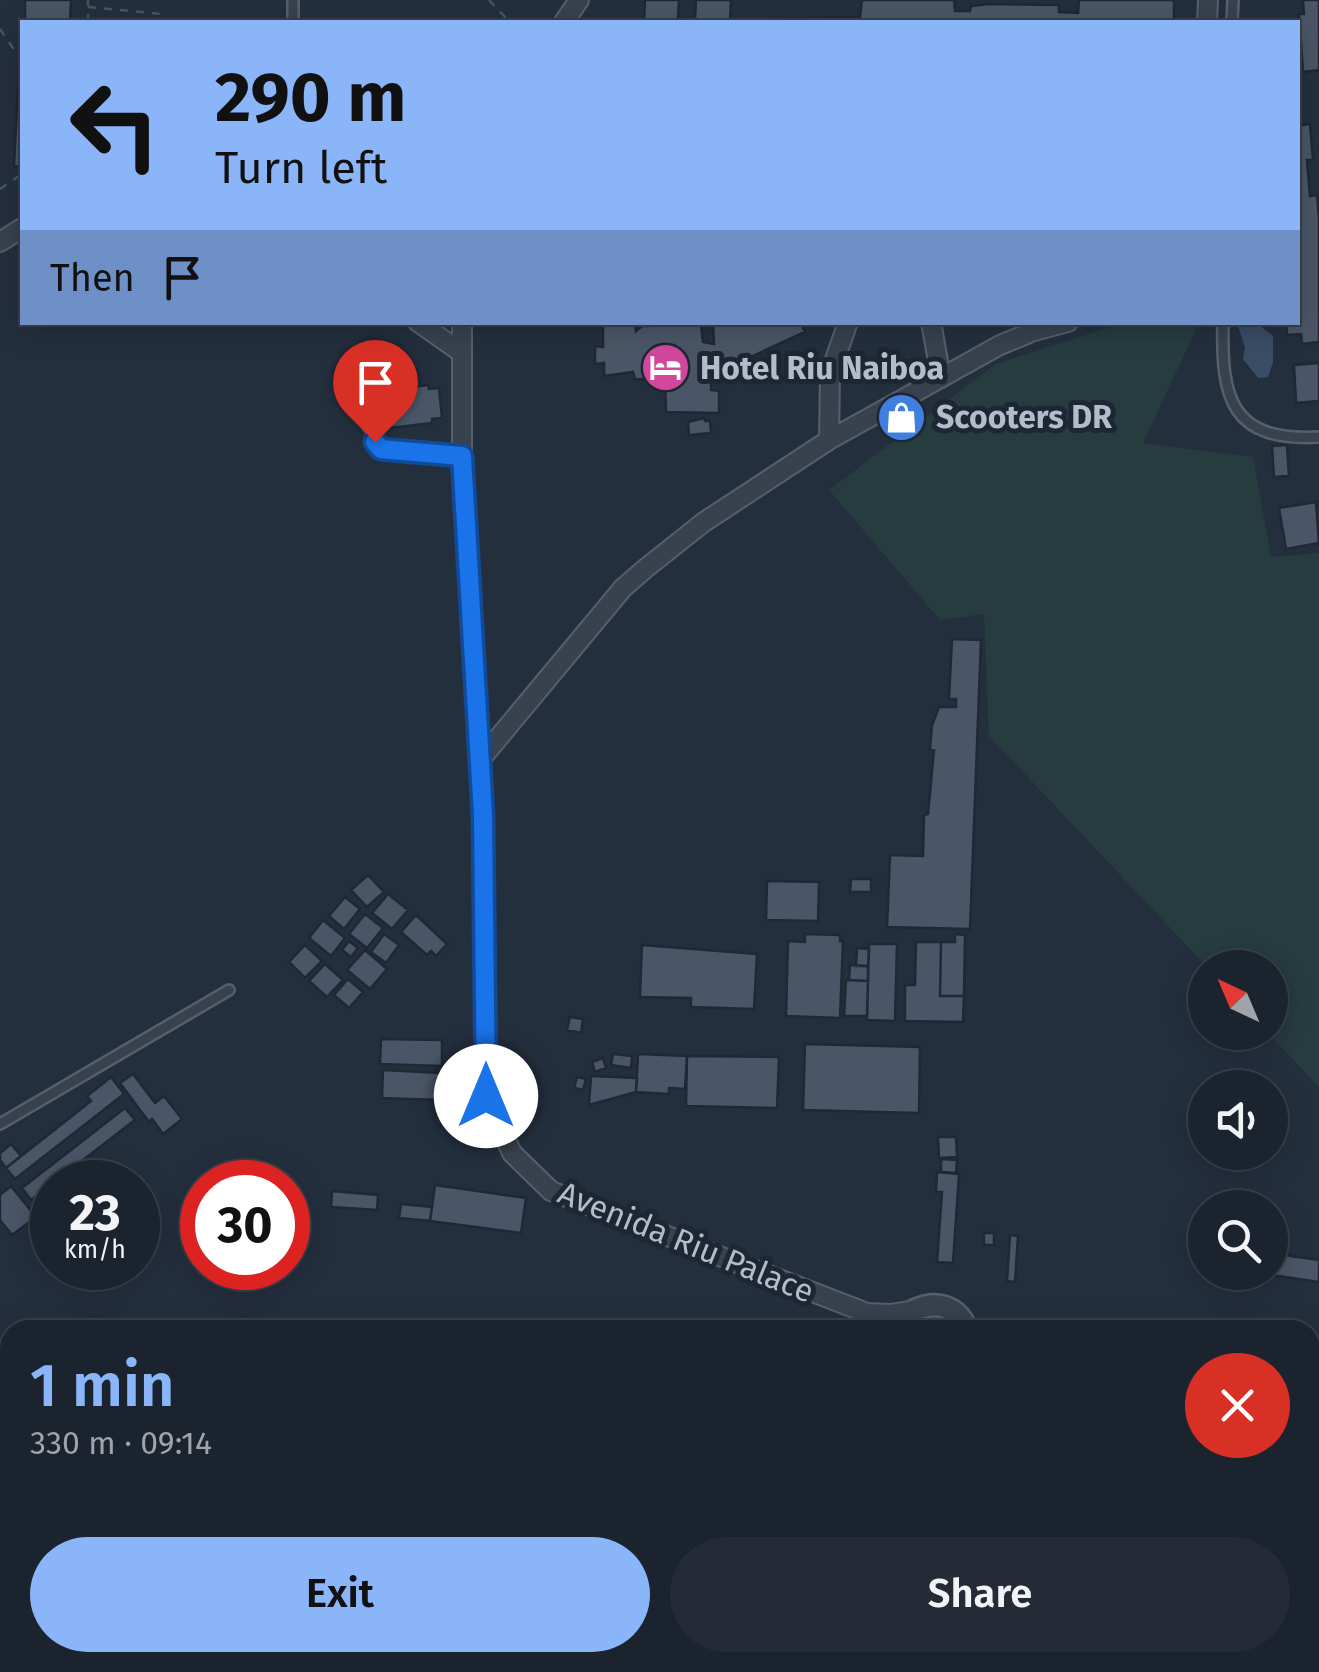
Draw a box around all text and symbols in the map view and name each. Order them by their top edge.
text: 290 m [215,56,406,140]
icon: left [50,60,180,190]
text: Turn left [215,141,387,195]
icon: arrive [155,250,210,305]
text: Then [50,255,135,301]
pin [333,340,418,443]
hotel icon: Hotel Riu Naiboa [639,342,691,394]
place label: Hotel Riu Naiboa [700,349,944,387]
icon: arrive [348,355,403,410]
shop icon: Scooters DR [875,391,927,443]
place label: Scooters DR [936,398,1112,436]
north arrow [1188,950,1288,1050]
map controls [1188,950,1288,1290]
position arrow [434,1044,538,1148]
button: sound [1188,1070,1288,1170]
speed limit sign: 30 [180,1160,310,1290]
street label: Avenida Riu Palace [553,1173,819,1311]
text: 23 [69,1183,121,1243]
button: search [1188,1190,1288,1290]
text: km/h [64,1235,126,1265]
text: 1 min [30,1350,175,1422]
button: close [1185,1353,1290,1458]
text: 330 m · 09:14 [30,1424,212,1462]
button: Exit [30,1537,650,1652]
button: Share [670,1537,1290,1652]

